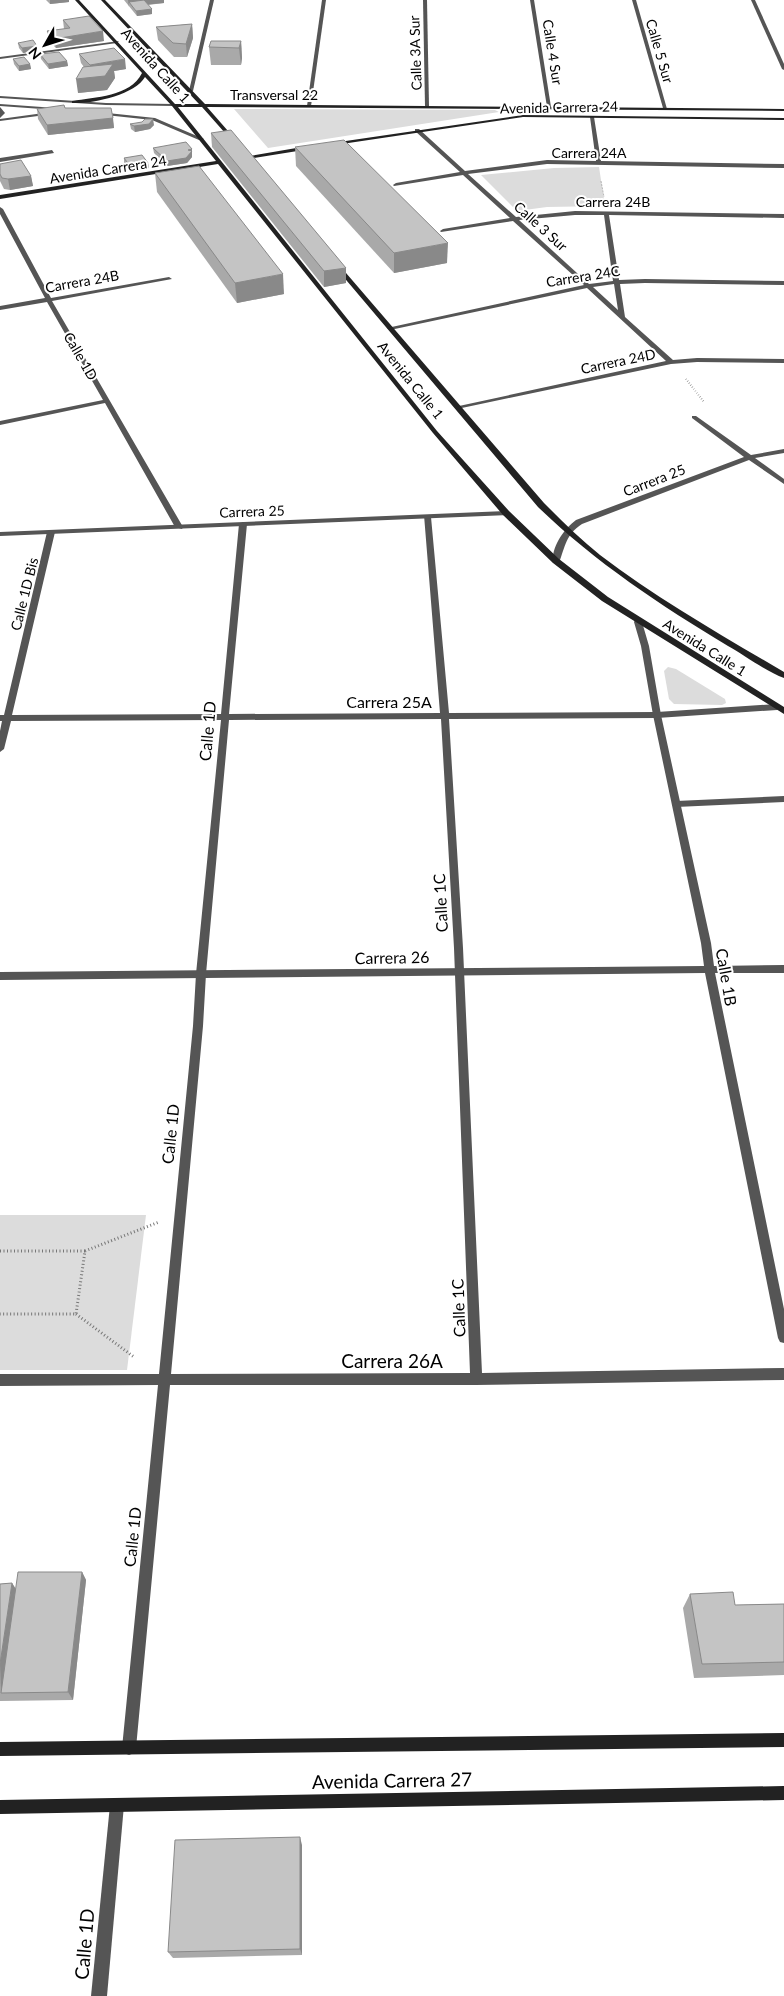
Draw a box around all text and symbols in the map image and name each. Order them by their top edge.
street label: Calle 3A Sur [405,15,425,91]
street label: Calle 5 Sur [643,17,677,85]
street label: Calle 4 Sur [539,18,567,86]
north arrow [20,20,70,70]
street label: Avenida Calle 1 [118,24,194,106]
text: N [25,44,45,63]
street label: Transversal 22 [230,86,318,103]
street label: Avenida Carrera 24 [500,97,618,117]
street label: Carrera 24A [552,144,627,161]
street label: Avenida Carrera 24 [48,151,168,187]
street label: Carrera 24B [576,193,650,210]
street label: Calle 3 Sur [511,198,571,254]
street label: Carrera 24C [545,262,622,290]
street label: Carrera 24B [44,266,120,296]
street label: Calle 1D [60,329,102,383]
street label: Avenida Calle 1 [375,338,447,422]
street label: Carrera 24D [579,345,657,377]
street label: Carrera 25 [620,460,688,500]
street label: Carrera 25 [219,501,285,521]
street label: Calle 1D Bis [7,556,41,632]
street label: Avenida Calle 1 [660,615,750,679]
street label: Carrera 25A [346,692,432,711]
street label: Calle 1D [195,700,219,762]
street label: Calle 1C [429,873,451,933]
street label: Carrera 26 [354,947,430,967]
street label: Calle 1B [713,947,741,1007]
street label: Calle 1D [157,1103,183,1165]
street label: Calle 1C [447,1278,469,1338]
street label: Carrera 26A [341,1349,443,1372]
street label: Calle 1D [119,1506,145,1568]
street label: Avenida Carrera 27 [312,1767,472,1793]
street label: Calle 1D [69,1907,99,1981]

